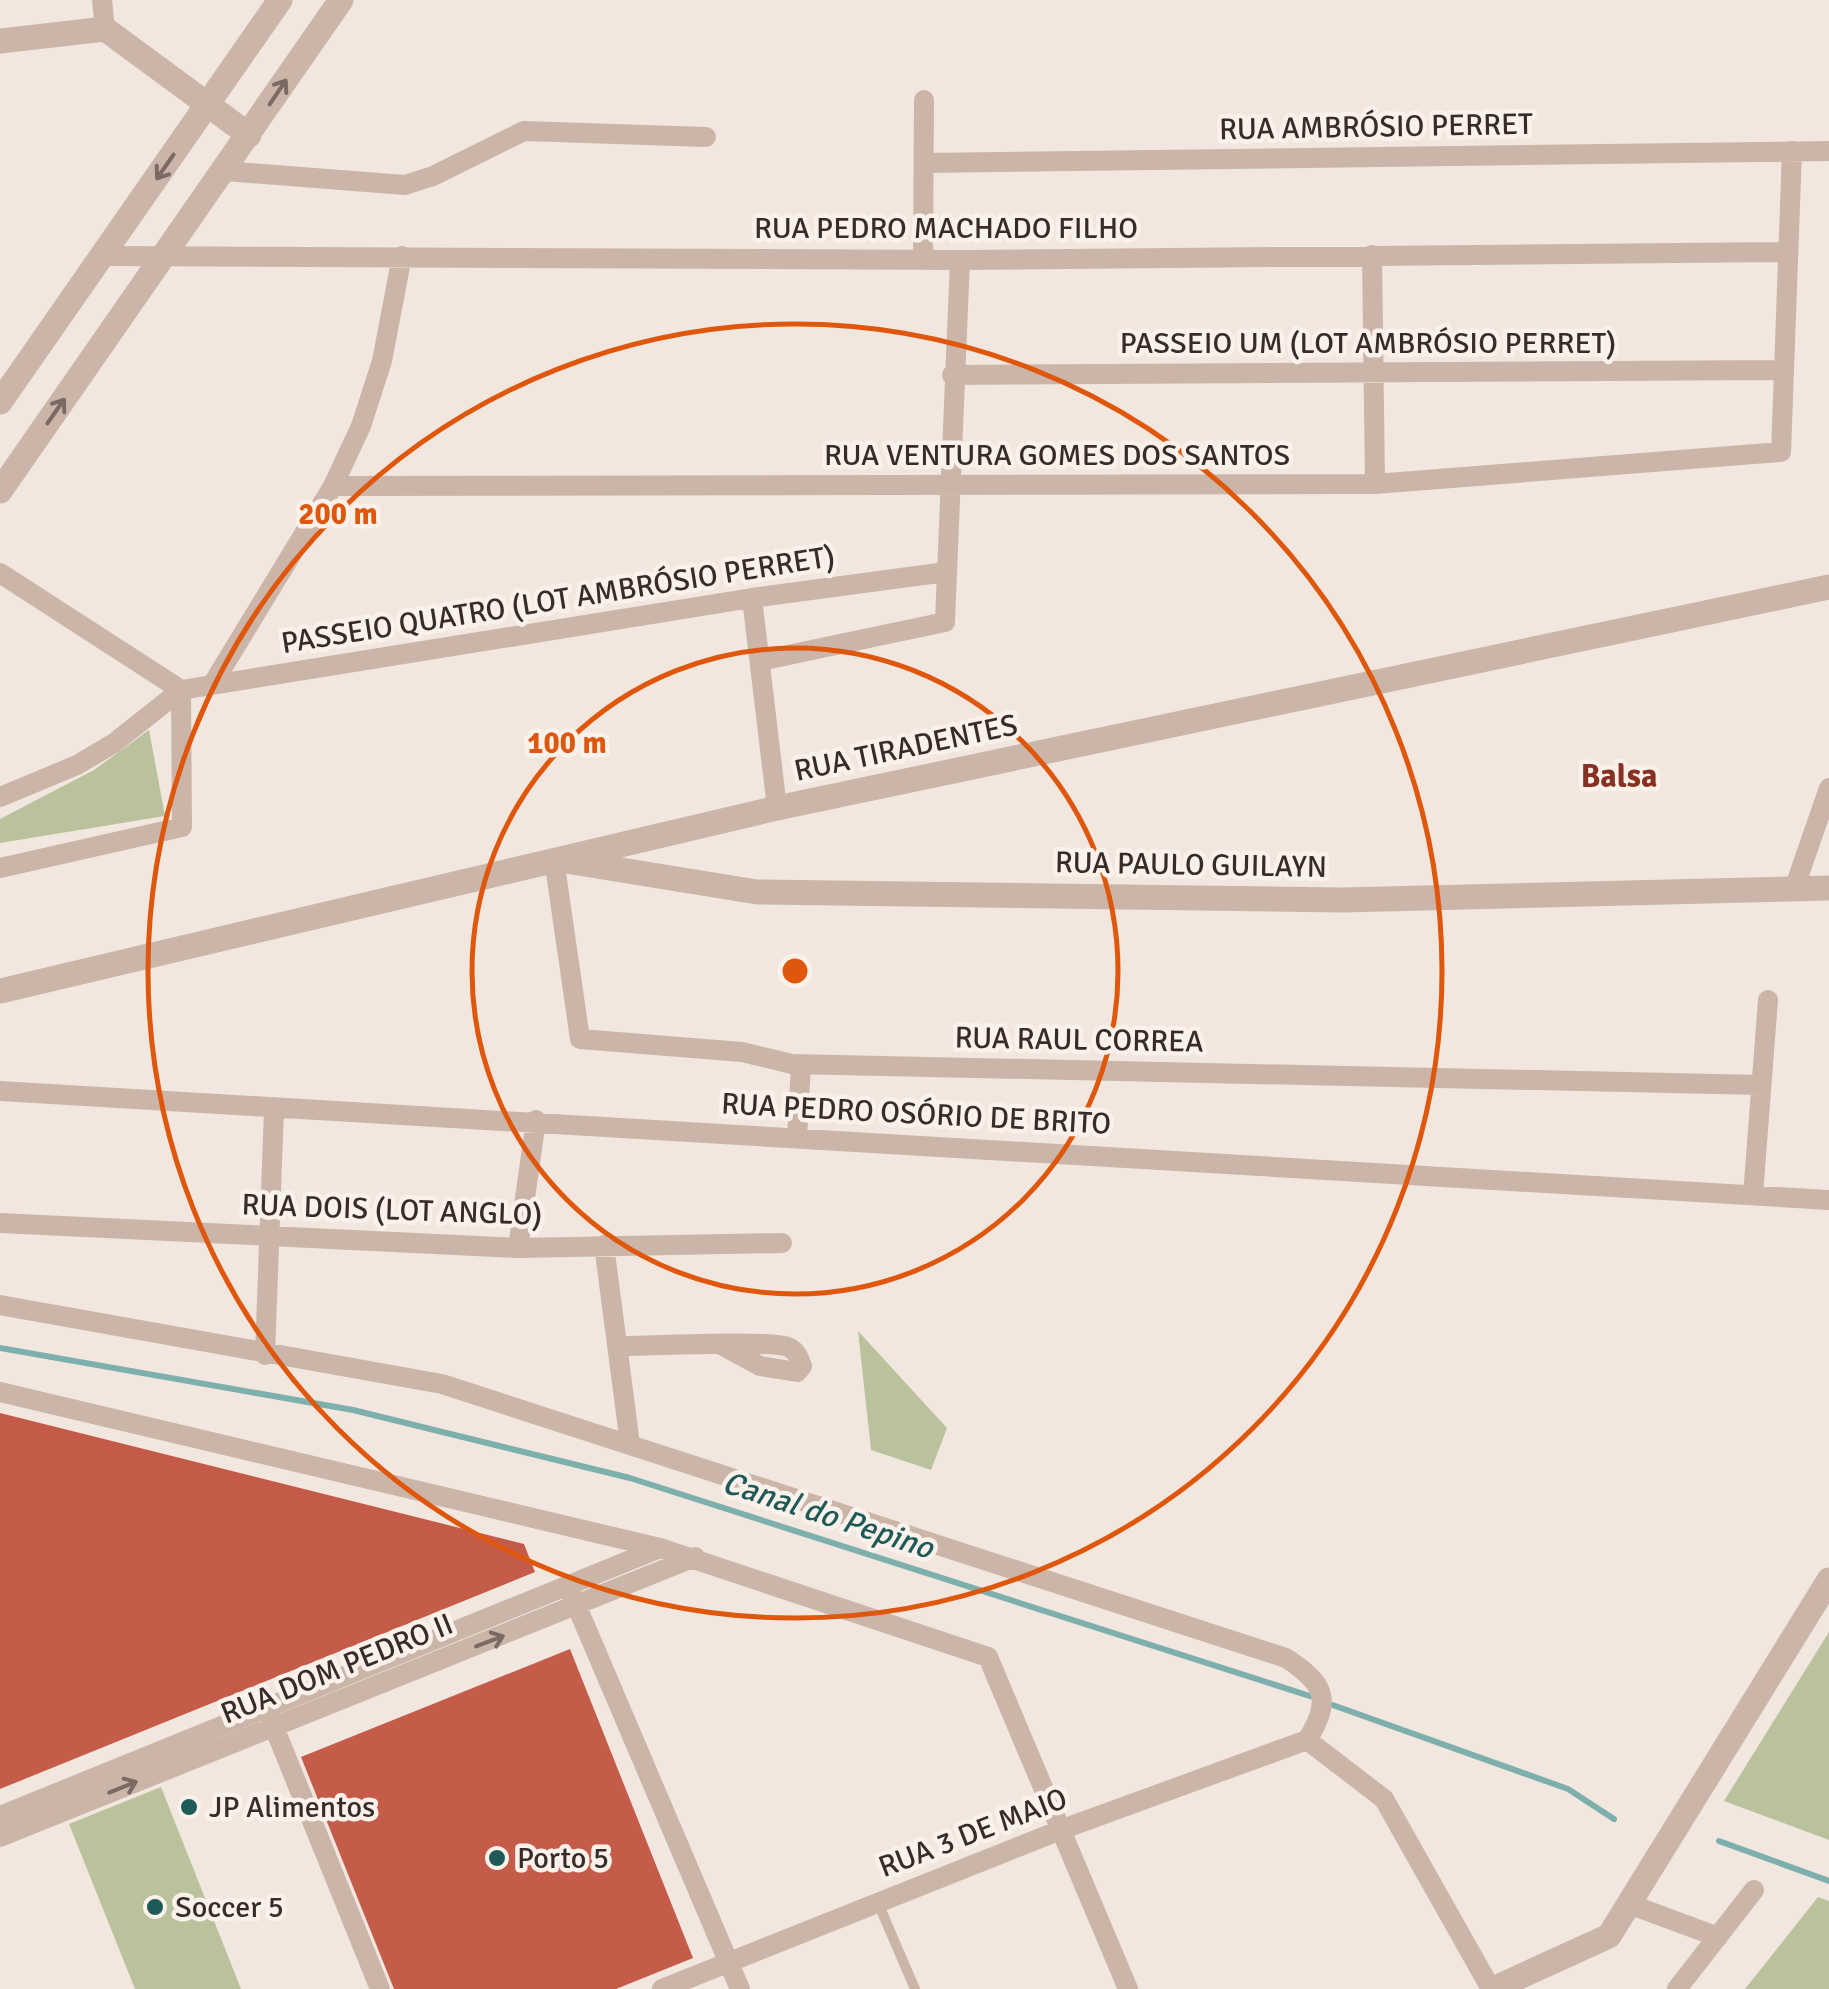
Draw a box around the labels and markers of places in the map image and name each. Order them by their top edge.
centre of rings [777,953,813,989]
place label: JP Alimentos [209,1789,375,1826]
marker: JP Alimentos [178,1796,200,1818]
place label: Porto 5 [517,1840,609,1877]
marker: Porto 5 [486,1847,508,1869]
place label: Soccer 5 [175,1889,284,1926]
marker: Soccer 5 [144,1896,166,1918]

